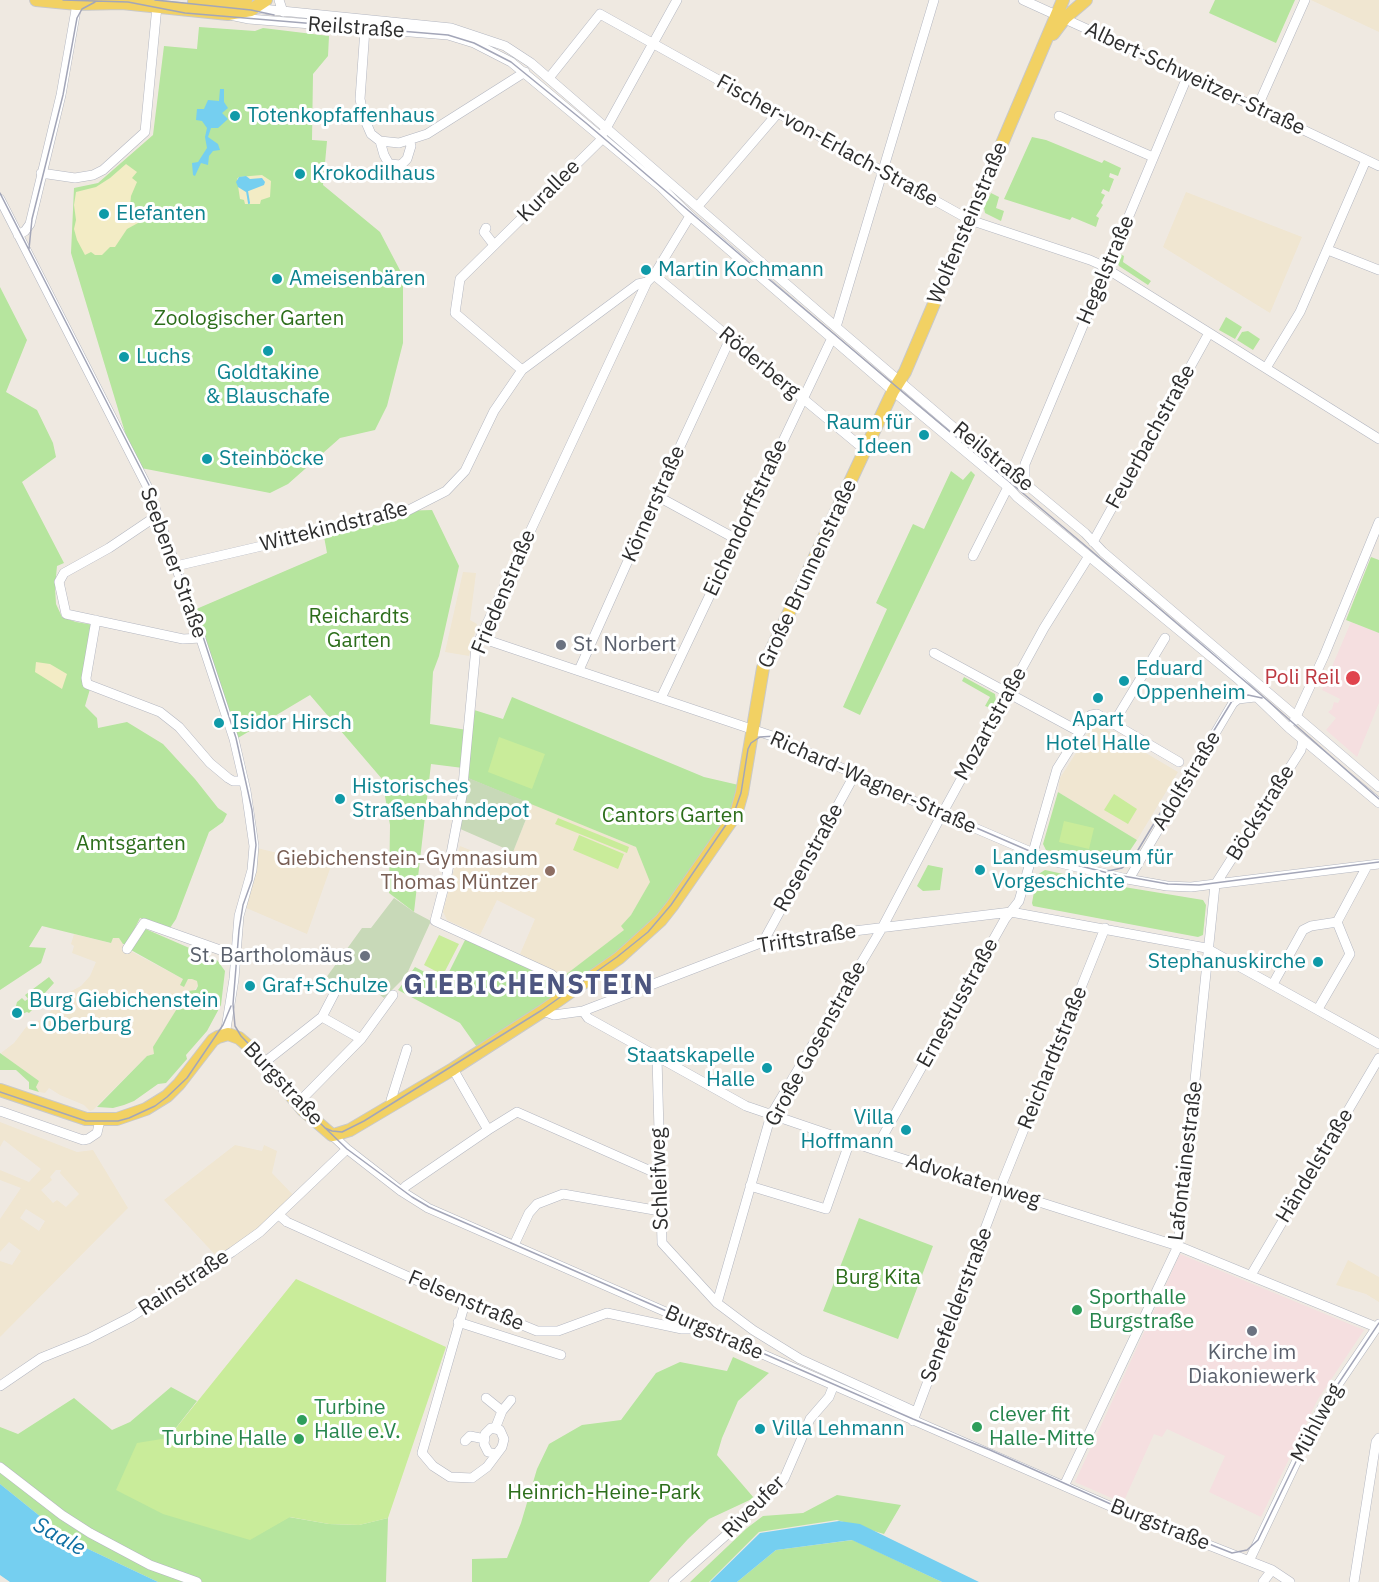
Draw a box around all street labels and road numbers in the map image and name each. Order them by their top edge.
street label: Reilstraße [307,12,405,44]
street label: Albert-Schweitzer-Straße [1081,17,1309,141]
street label: Fischer-von-Erlach-Straße [712,69,942,213]
street label: Wolfensteinstraße [923,138,1013,308]
street label: Kurallee [512,154,586,228]
street label: Hegelstraße [1072,212,1140,328]
street label: Röderberg [713,322,805,404]
street label: Feuerbachstraße [1101,360,1201,514]
street label: Reilstraße [947,417,1039,497]
street label: Eichendorffstraße [699,436,793,600]
street label: Körnerstraße [617,442,691,566]
street label: Große Brunnenstraße [753,475,863,673]
street label: Seebener Straße [134,484,212,642]
street label: Wittekindstraße [257,496,411,558]
street label: Friedenstraße [466,526,542,658]
street label: Mozartstraße [949,663,1033,785]
street label: Richard-Wagner-Straße [766,726,980,840]
street label: Adolfstraße [1148,727,1226,835]
street label: Böckstraße [1222,760,1300,866]
street label: Rosenstraße [769,799,849,917]
street label: Triftstraße [756,919,858,959]
street label: Ernestusstraße [912,934,1004,1072]
street label: Große Gosenstraße [760,957,872,1131]
street label: Reichardtstraße [1013,983,1093,1133]
street label: Burgstraße [238,1037,328,1131]
street label: Lafontainestraße [1164,1080,1208,1242]
street label: Händelstraße [1271,1104,1359,1228]
street label: Schleifweg [646,1127,674,1231]
street label: Advokatenweg [903,1149,1043,1213]
street label: Senefelderstraße [916,1224,998,1386]
street label: Rainstraße [134,1244,234,1322]
street label: Felsenstraße [404,1265,528,1337]
street label: Burgstraße [661,1300,767,1366]
street label: Mühlweg [1286,1379,1348,1467]
street label: Riveufer [717,1470,791,1544]
street label: Burgstraße [1107,1494,1213,1556]

